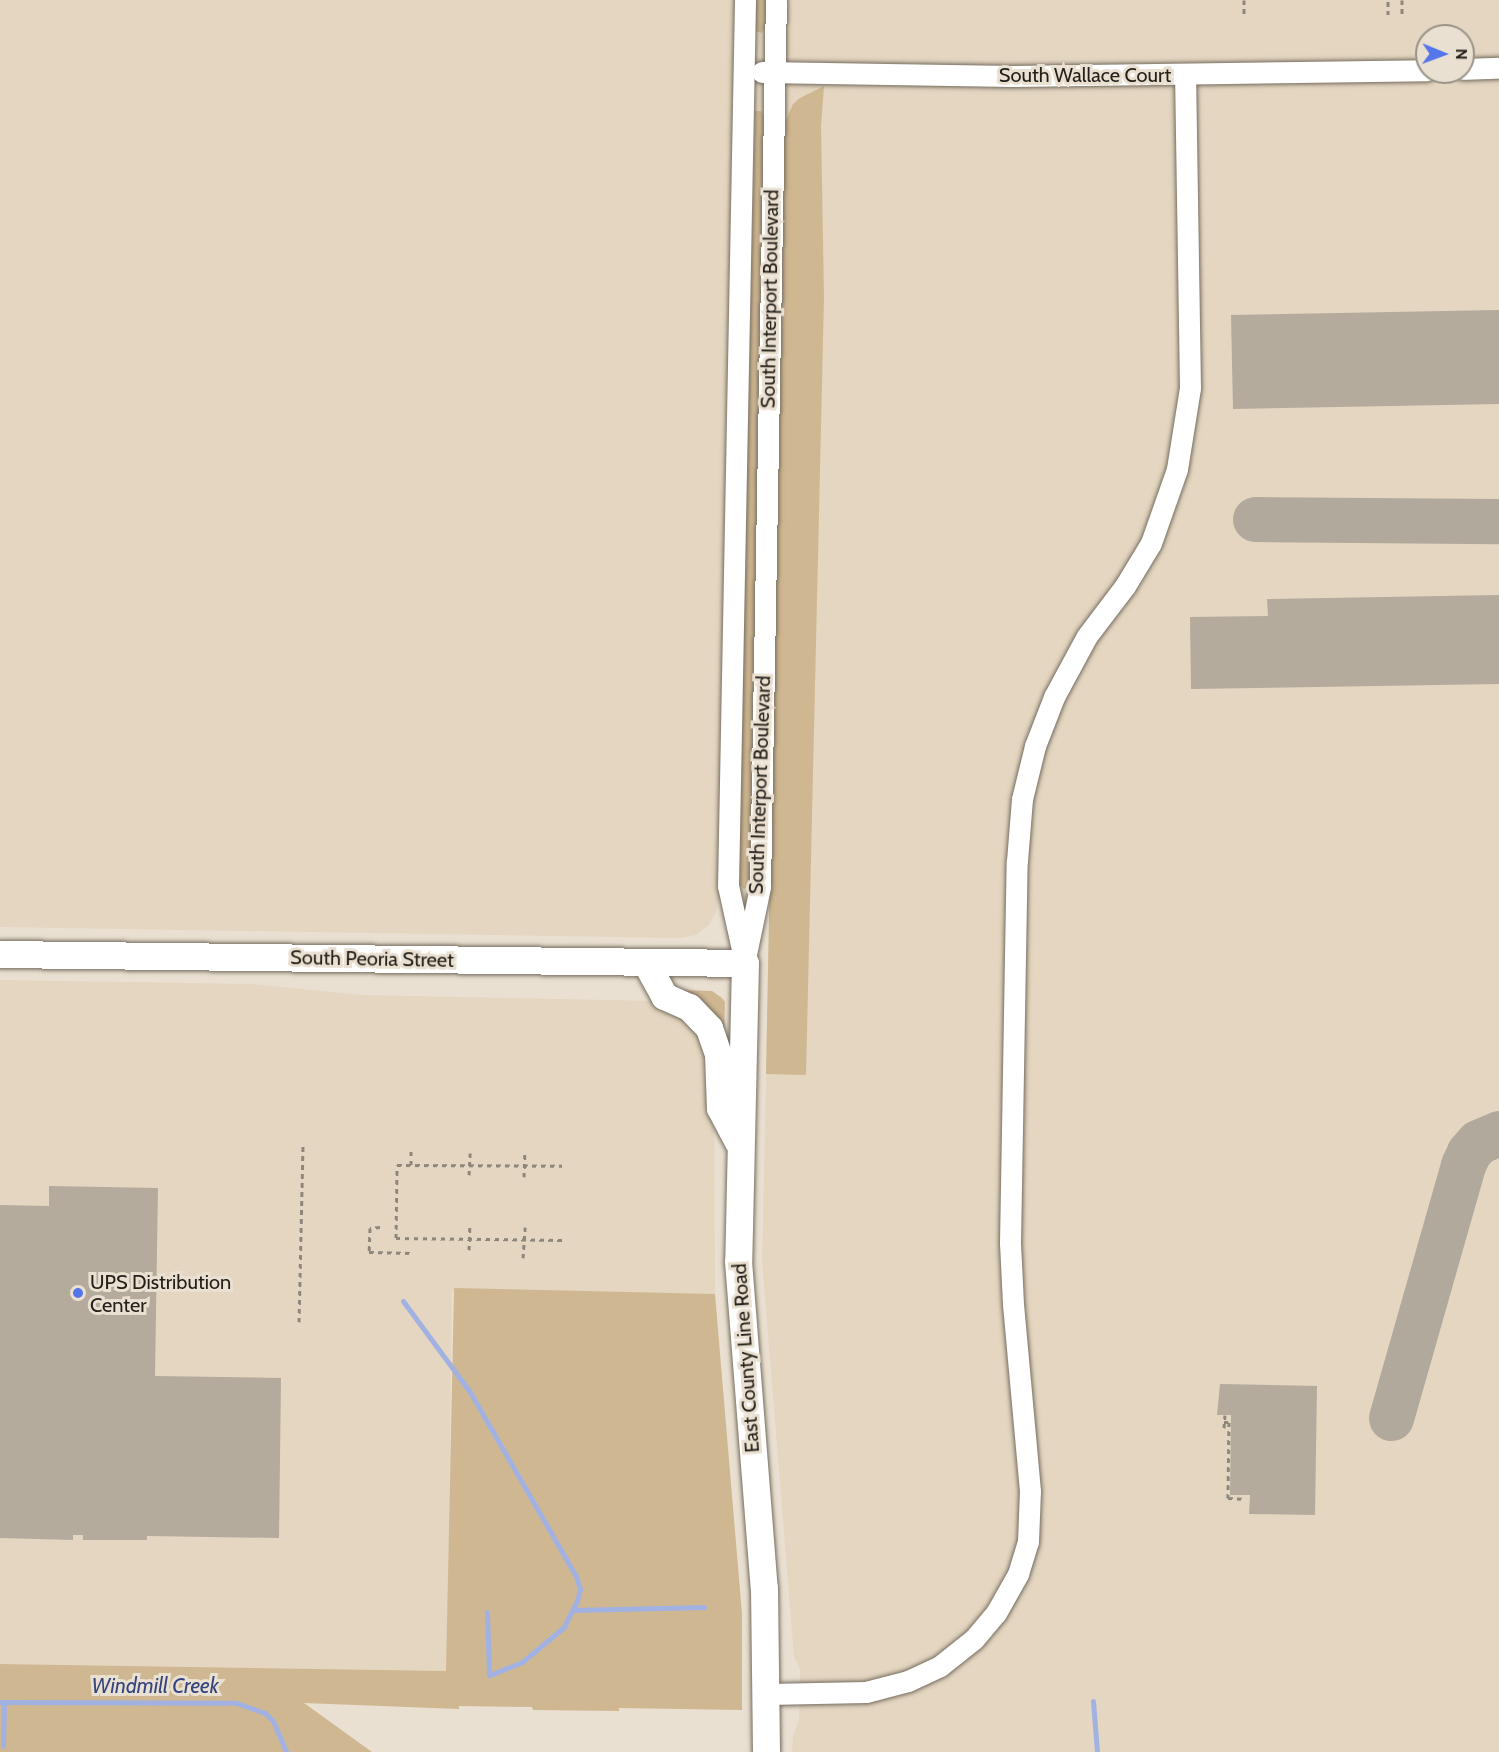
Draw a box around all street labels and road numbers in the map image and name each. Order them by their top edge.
street label: South Wallace Court [999,63,1171,87]
street label: South Interport Boulevard [756,189,784,409]
street label: South Interport Boulevard [744,675,776,895]
street label: South Peoria Street [290,946,454,972]
street label: East County Line Road [727,1263,765,1453]

